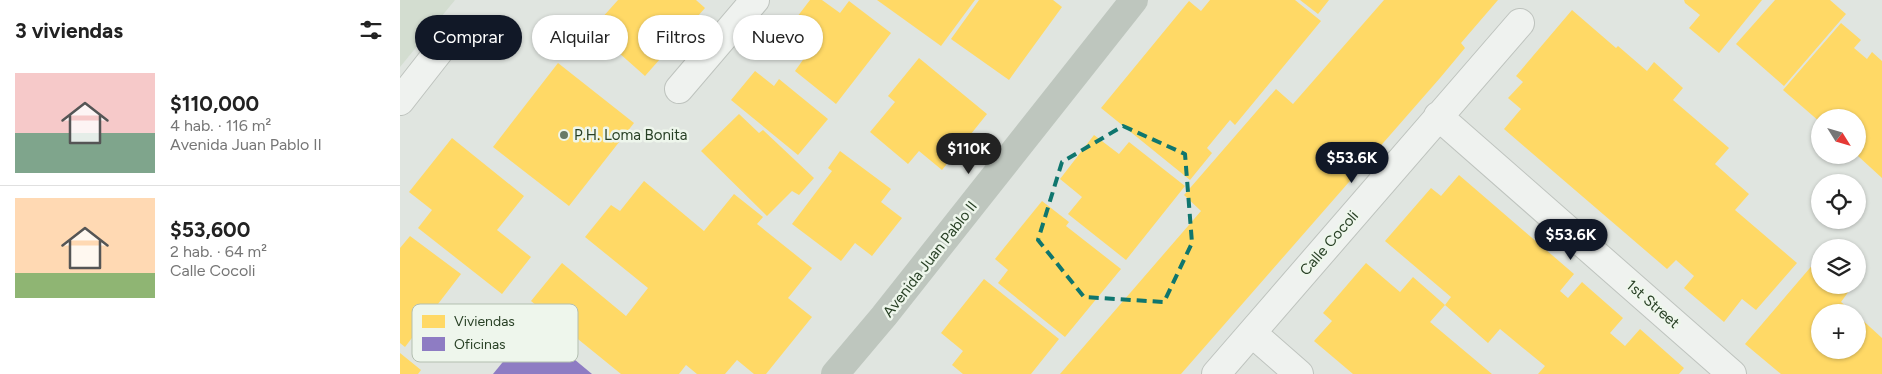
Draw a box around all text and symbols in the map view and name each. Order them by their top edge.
chip: Comprar [415,15,522,60]
chip: Alquilar [532,15,628,60]
chip: Filtros [638,15,723,60]
chip: Nuevo [733,15,823,60]
icon: filters [357,16,385,44]
text: 3 viviendas [15,18,123,43]
text: $110,000 [170,91,259,116]
icon: home [55,93,115,153]
north arrow [1811,109,1866,164]
map controls [1811,109,1866,359]
text: 4 hab. · 116 m² [170,116,271,135]
place label: P.H. Loma Bonita [574,126,688,144]
marker: P.H. Loma Bonita [558,129,570,141]
pin: $110K [934,132,1004,175]
text: Avenida Juan Pablo II [170,135,322,154]
text: $110K [947,139,991,158]
pin: $53.6K [1311,142,1393,184]
text: $53.6K [1327,148,1377,167]
button: locate [1811,174,1866,229]
street label: Avenida Juan Pablo II [879,197,981,321]
street label: Calle Cocoli [1296,207,1362,279]
text: $53,600 [170,217,250,242]
icon: home [55,218,115,278]
pin: $53.6K [1530,218,1612,261]
text: $53.6K [1546,225,1596,244]
button: layers [1811,239,1866,294]
text: 2 hab. · 64 m² [170,242,267,261]
text: Calle Cocoli [170,261,255,280]
street label: 1st Street [1623,276,1684,332]
legend [412,304,578,362]
button: + [1811,304,1866,359]
text: Viviendas [454,313,515,330]
text: Oficinas [454,336,506,353]

